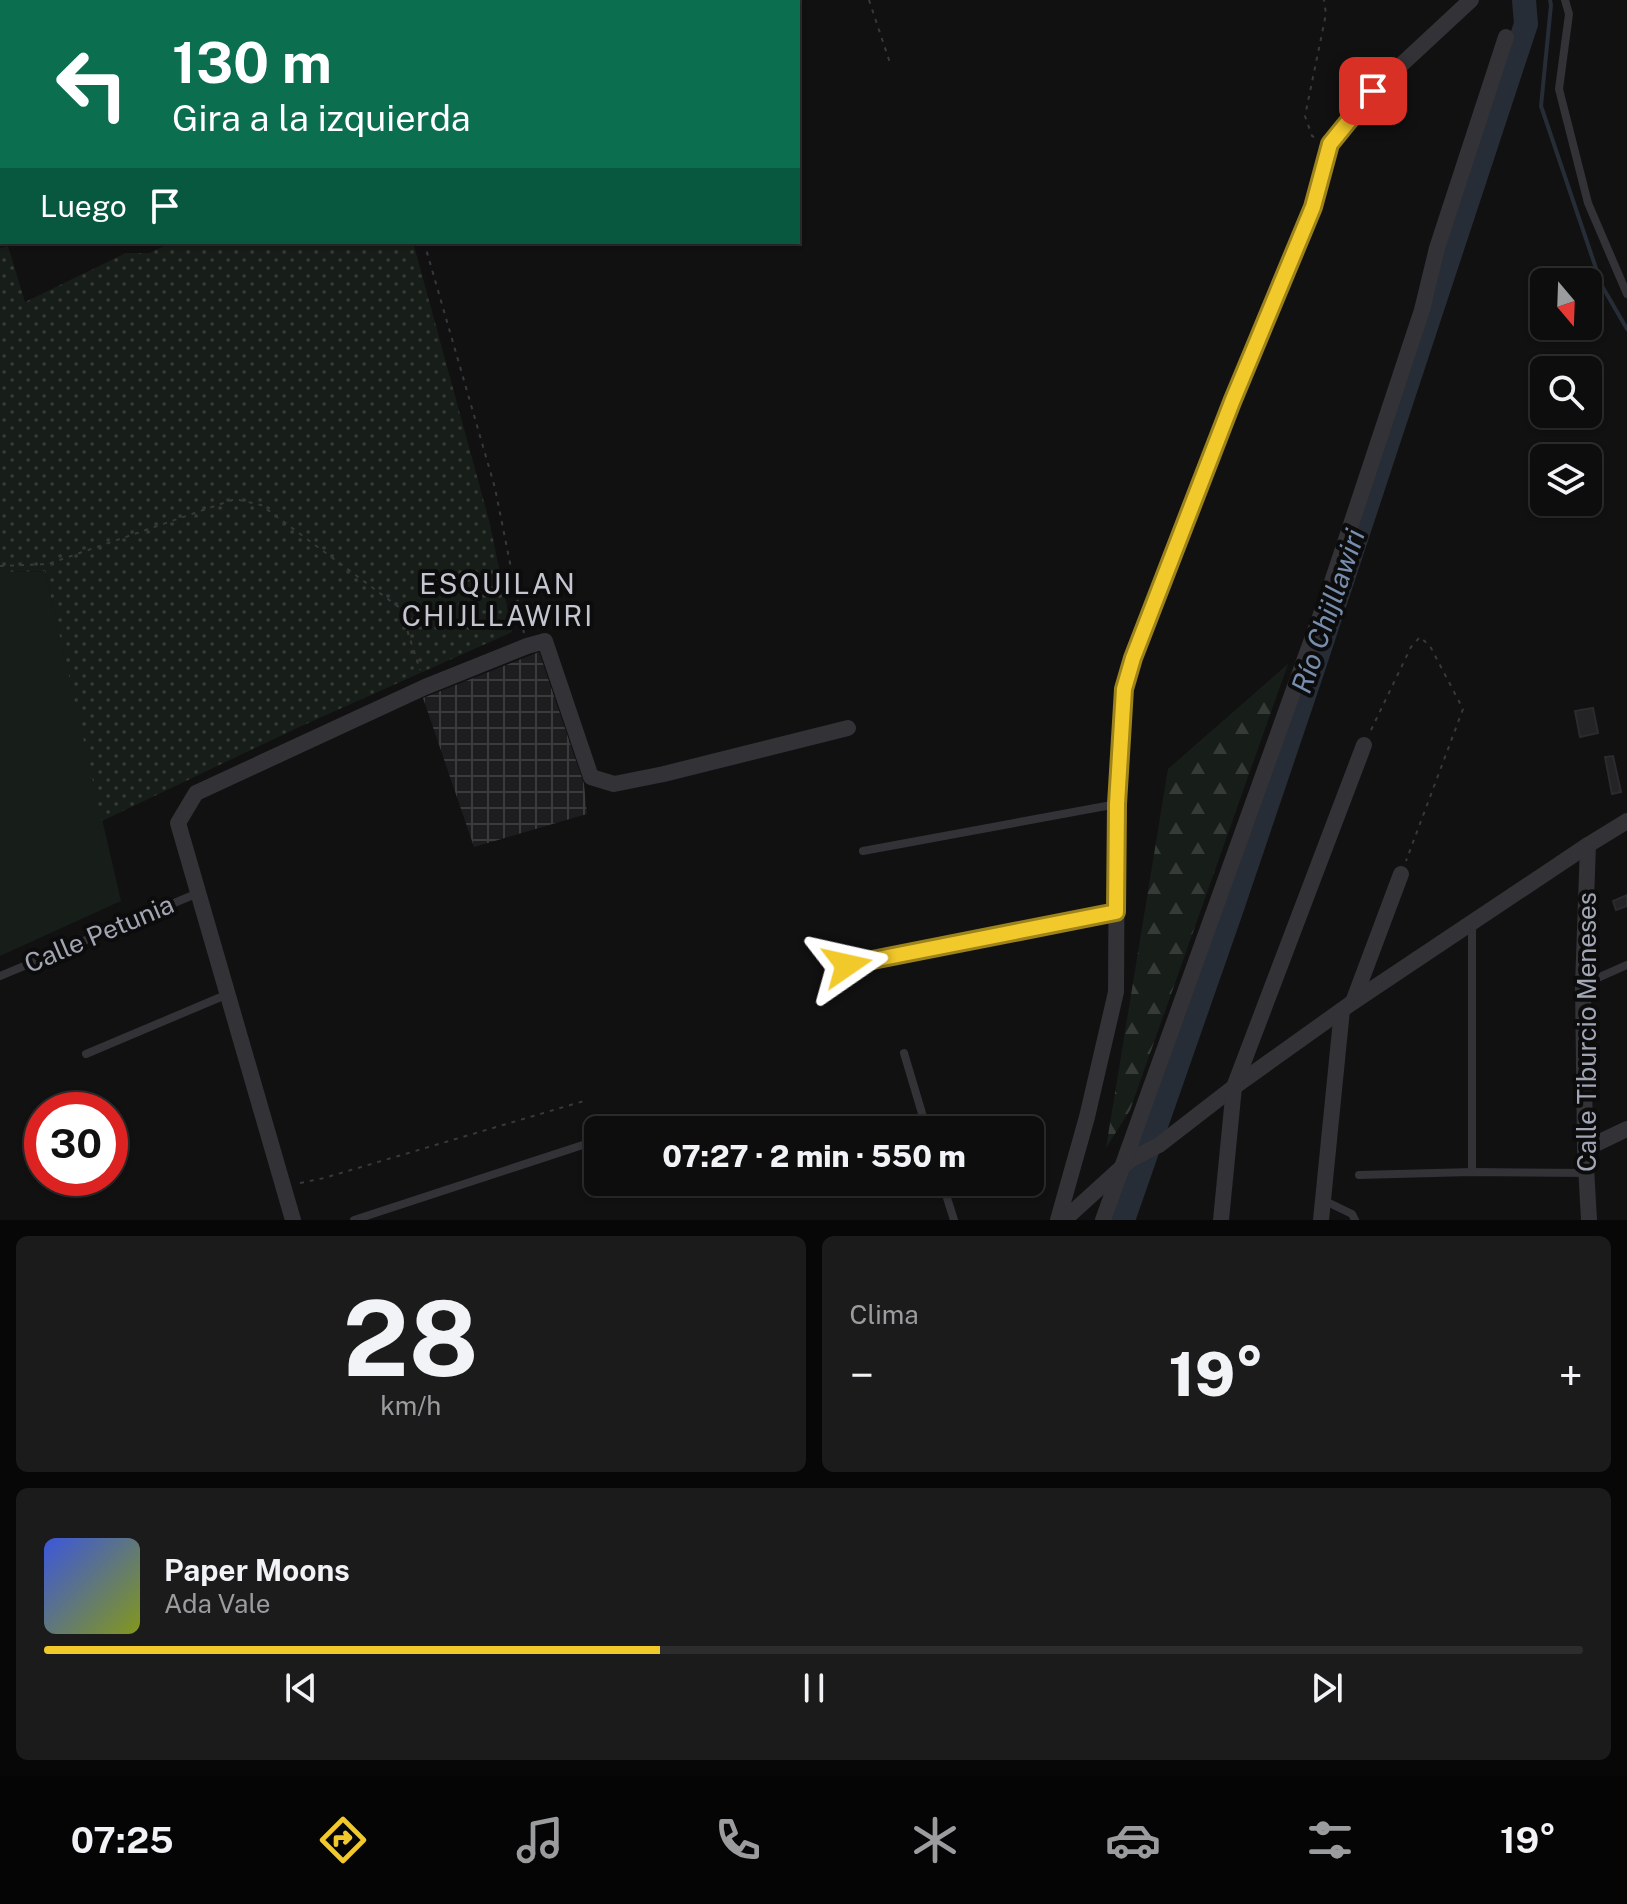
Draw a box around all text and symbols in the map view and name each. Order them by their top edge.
text: 130 m [172,30,332,96]
icon: left [40,32,144,136]
pin [1339,57,1407,125]
icon: arrive [1351,69,1395,113]
text: Gira a la izquierda [172,97,471,139]
icon: arrive [143,184,187,228]
text: Luego [40,188,127,224]
north arrow [1530,268,1602,340]
map controls [1530,268,1602,516]
button: search [1530,356,1602,428]
button: layers [1530,444,1602,516]
water label: Río Chijllawiri [1284,524,1371,697]
district label: ESQUILAN CHIJLLAWIRI [402,567,594,632]
street label: Calle Petunia [19,888,178,979]
street label: Calle Tiburcio Meneses [1571,892,1602,1172]
position arrow [805,923,889,1007]
speed limit sign: 30 [24,1092,128,1196]
text: 07:27 · 2 min · 550 m [662,1138,966,1174]
text: 28 [343,1277,479,1399]
text: Clima [850,1299,919,1330]
text: 19° [1169,1339,1264,1410]
text: − [850,1349,874,1401]
text: + [1559,1349,1583,1401]
text: km/h [380,1390,441,1421]
text: Paper Moons [164,1552,350,1588]
text: Ada Vale [164,1588,270,1619]
icon: previous [279,1666,323,1710]
icon: pause [792,1666,836,1710]
icon: next [1305,1666,1349,1710]
icon: directions [315,1812,371,1868]
icon: music [512,1812,568,1868]
icon: phone [710,1812,766,1868]
icon: climate [907,1812,963,1868]
icon: car [1105,1812,1161,1868]
icon: filters [1302,1812,1358,1868]
text: 07:25 [71,1819,173,1861]
text: 19° [1500,1819,1556,1861]

